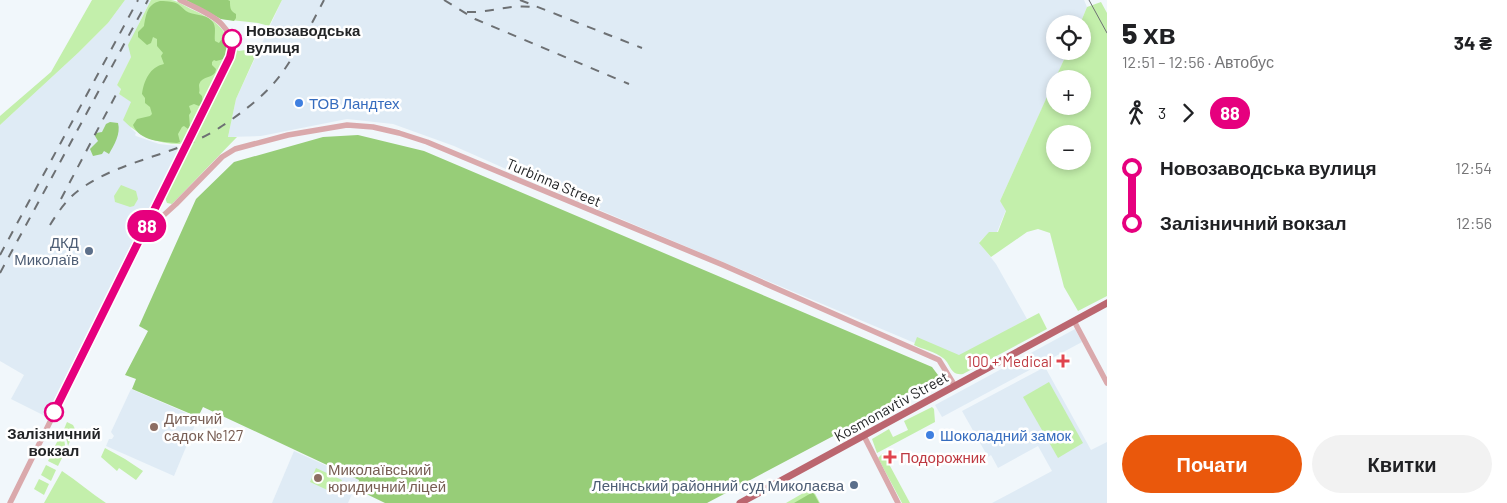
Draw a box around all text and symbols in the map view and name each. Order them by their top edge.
map controls [1046,15,1091,170]
button: locate [1046,15,1091,60]
text: 5 хв [1122,16,1176,50]
place label: Новозаводська вулиця [246,21,361,56]
marker: Новозаводська вулиця [222,29,242,49]
text: 34 ₴ [1454,31,1492,54]
text: 12:51 – 12:56 · Автобус [1122,52,1274,71]
button: + [1046,70,1091,115]
place label: ТОВ Ландтех [309,94,400,112]
marker: ТОВ Ландтех [293,97,305,109]
icon: walk [1122,99,1150,127]
icon: forward [1174,99,1202,127]
text: 88 [1220,102,1240,124]
text: 3 [1158,103,1166,122]
button: − [1046,125,1091,170]
street label: Turbinna Street [504,154,604,210]
text: Новозаводська вулиця [1160,156,1377,179]
text: 12:54 [1455,158,1492,177]
line badge: 88 [124,210,170,242]
text: Залізничний вокзал [1160,211,1346,234]
text: 12:56 [1456,213,1492,232]
text: 88 [137,215,157,237]
place label: ДКД Миколаїв [14,233,79,268]
marker: ДКД Миколаїв [83,245,95,257]
place label: 100 + Medical [967,352,1052,370]
marker: 100 + Medical [1056,354,1070,368]
street label: Kosmonavtiv Street [831,367,951,445]
marker: Залізничний вокзал [44,402,64,422]
place label: Дитячий садок №127 [164,409,243,444]
marker: Дитячий садок №127 [148,421,160,433]
place label: Залізничний вокзал [7,424,101,459]
place label: Шоколадний замок [940,426,1072,444]
marker: Шоколадний замок [924,429,936,441]
button: Почати [1122,435,1302,493]
button: Квитки [1312,435,1492,493]
place label: Подорожник [900,448,986,466]
marker: Подорожник [884,451,896,463]
place label: Миколаївський юридичний ліцей [328,460,446,495]
marker: Миколаївський юридичний ліцей [312,472,324,484]
place label: Ленінський районний суд Миколаєва [592,476,845,494]
marker: Ленінський районний суд Миколаєва [848,479,860,491]

